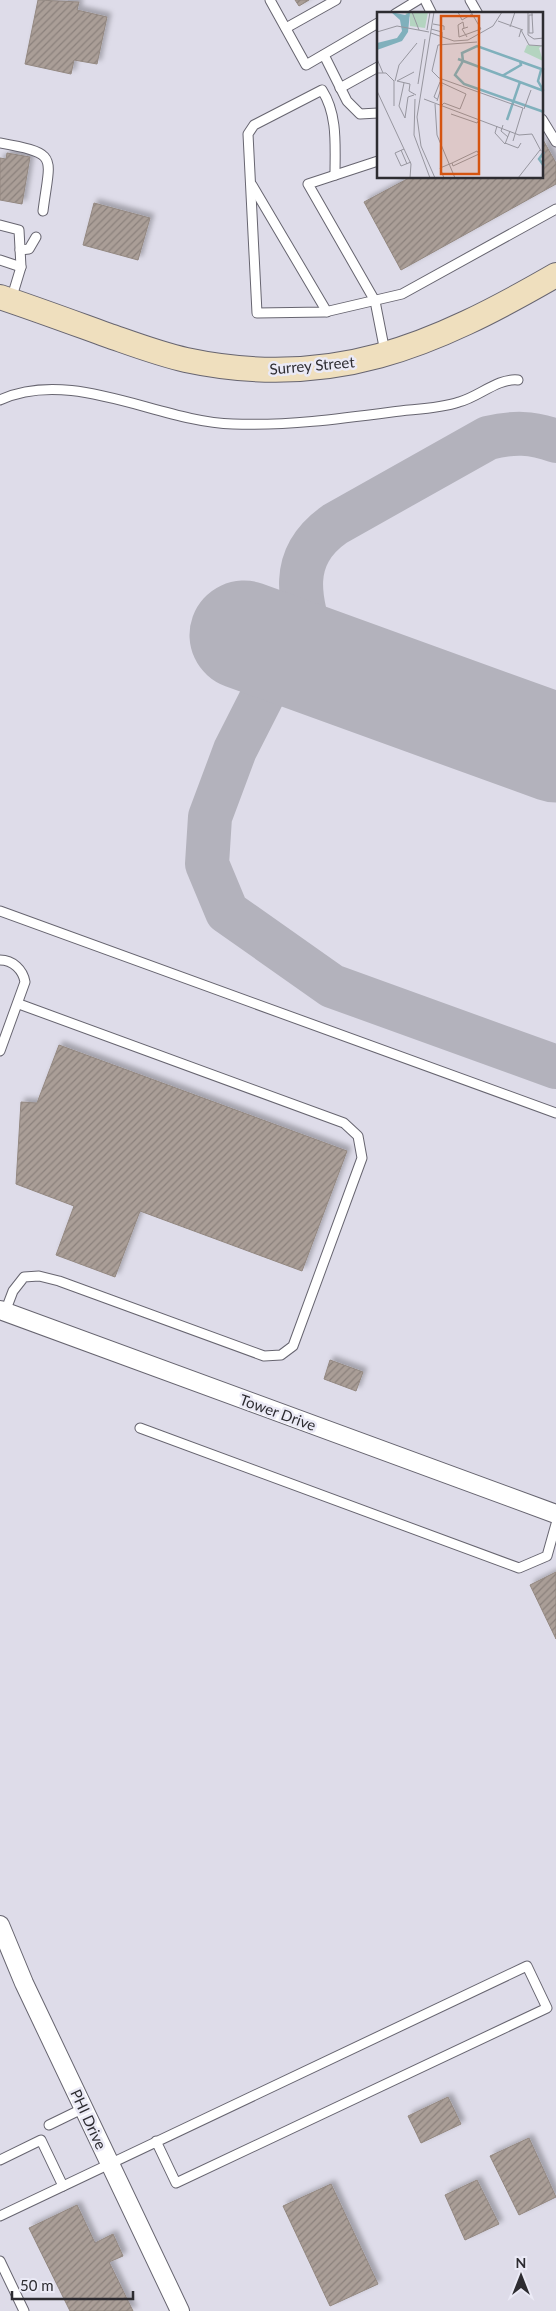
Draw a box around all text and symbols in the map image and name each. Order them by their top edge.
inset map [377,12,544,179]
street label: Surrey Street [269,352,356,378]
street label: Tower Drive [237,1390,319,1434]
street label: PHI Drive [67,2086,111,2152]
north arrow [496,2251,546,2301]
text: N [516,2254,526,2271]
scale bar [12,2268,134,2300]
text: 50 m [20,2276,54,2294]

